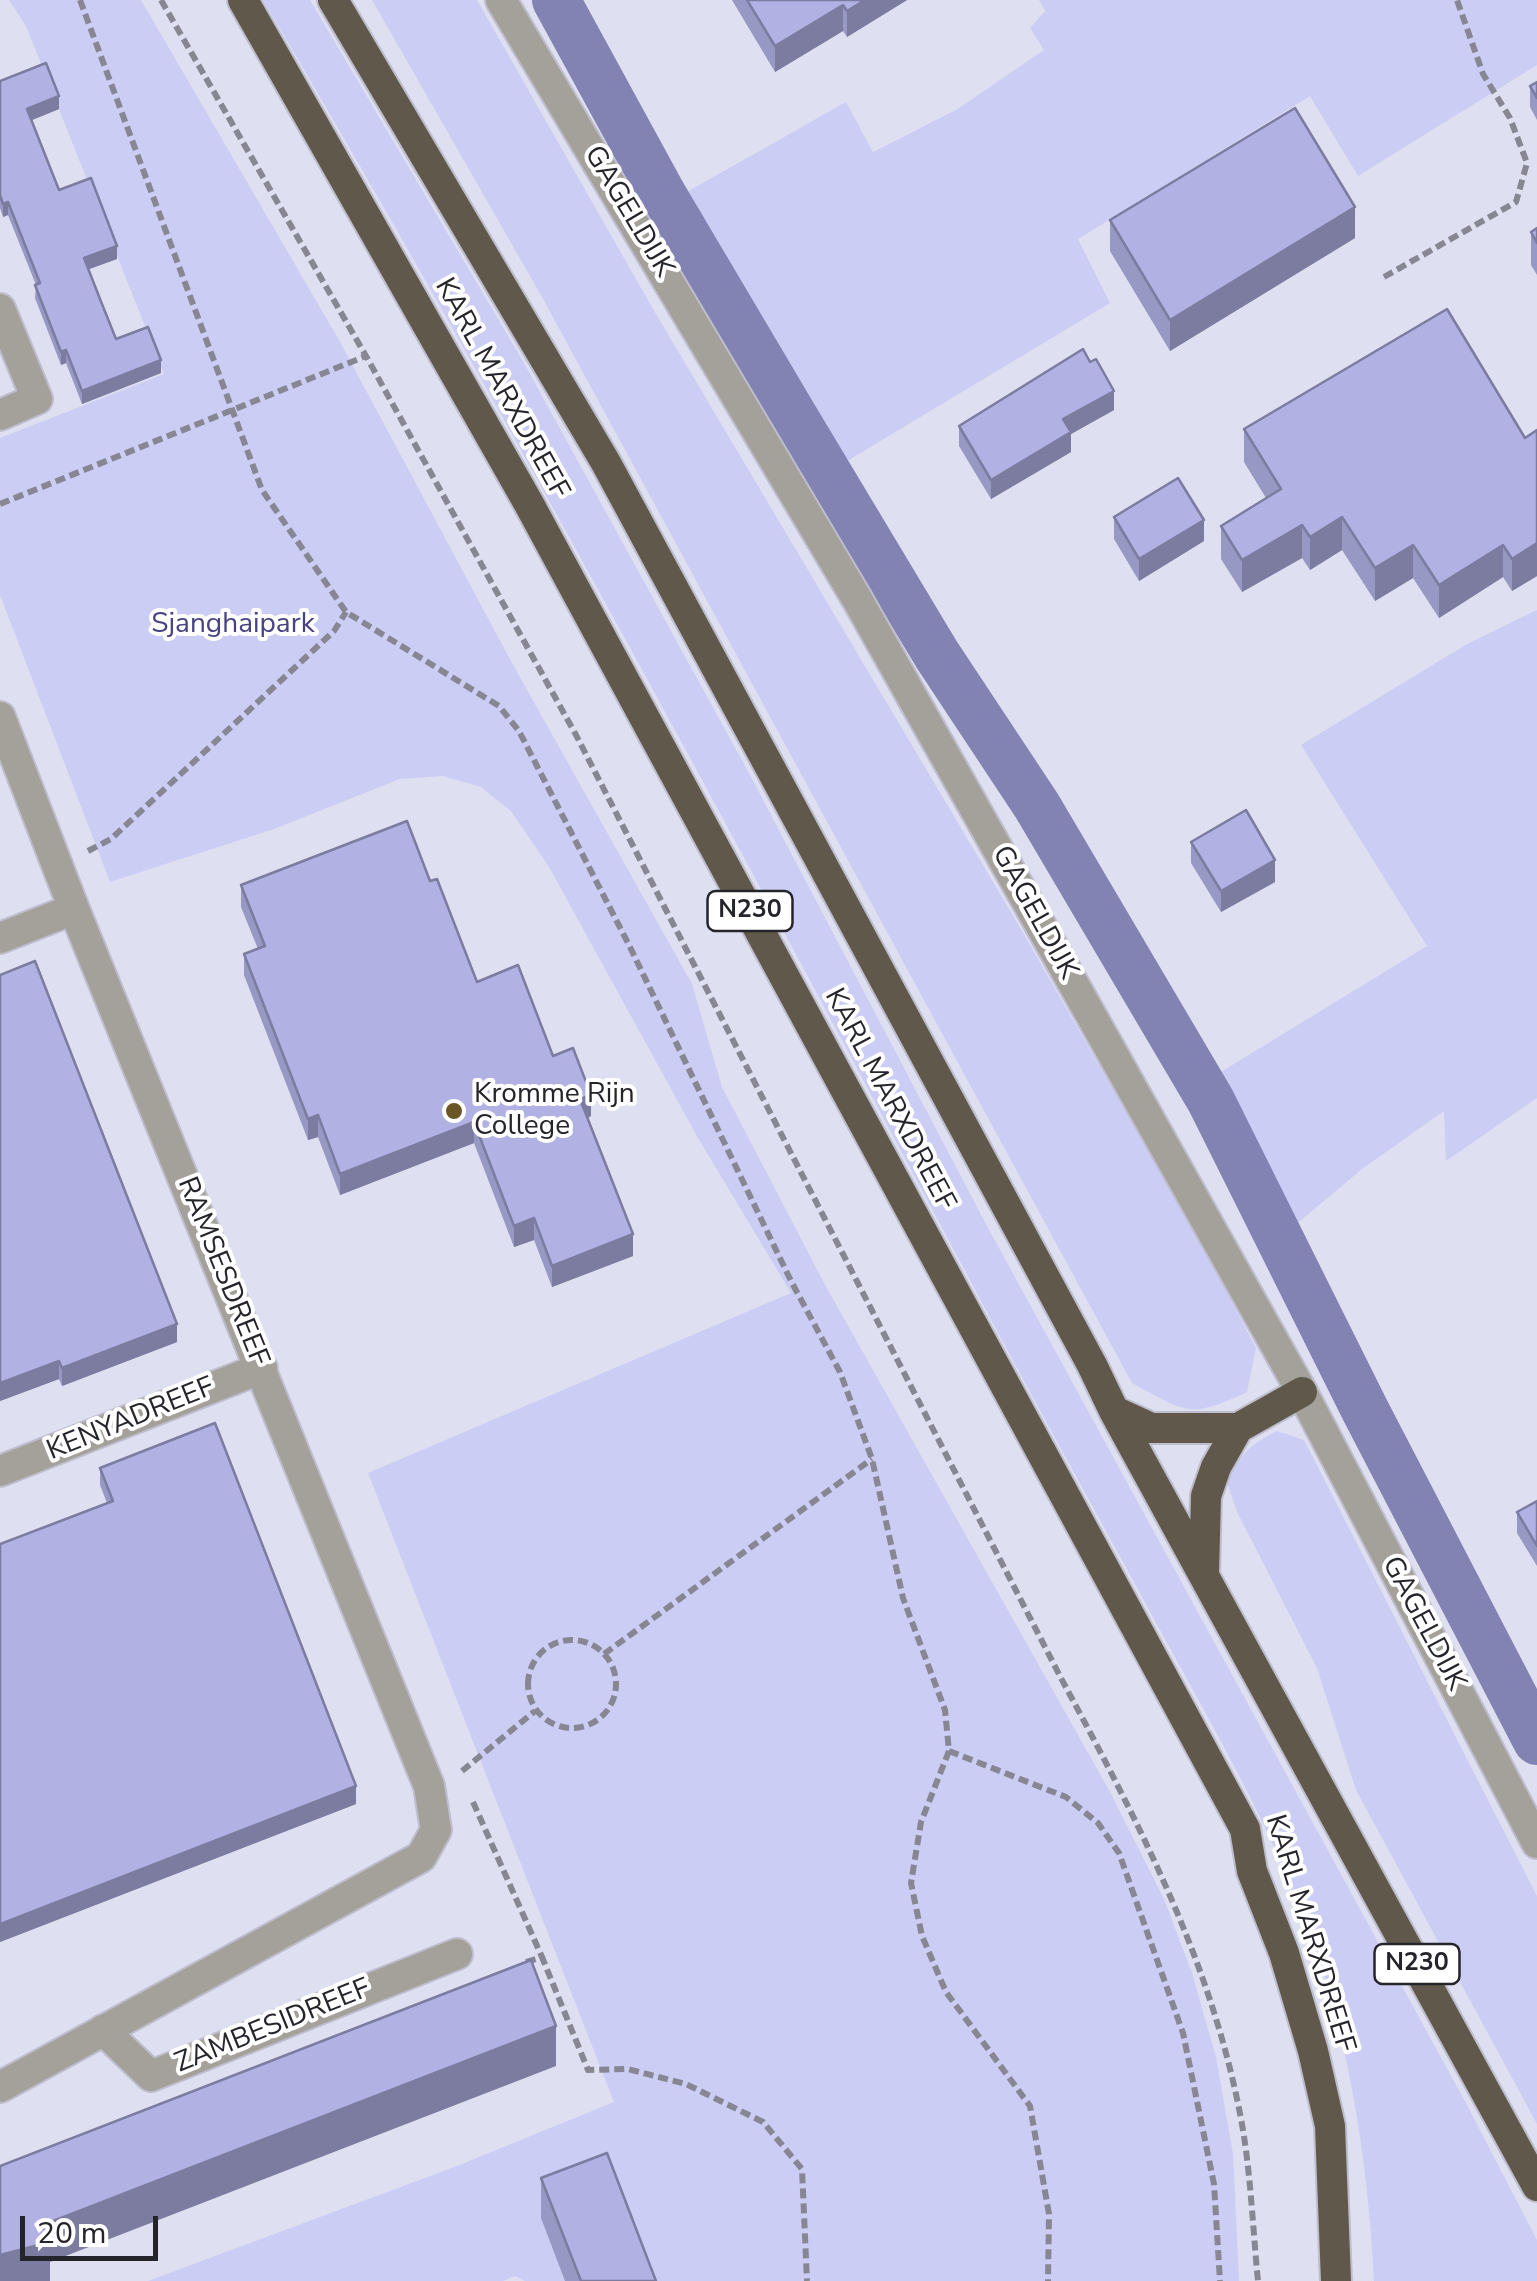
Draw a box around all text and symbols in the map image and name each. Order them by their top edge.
street label: GAGELDIJK [576,140,680,284]
street label: KARL MARXDREEF [426,273,576,505]
park label: Sjanghaipark [151,608,315,642]
street label: GAGELDIJK [984,841,1084,985]
road number: N230 [708,891,792,931]
street label: KARL MARXDREEF [816,983,962,1217]
place label: Kromme Rijn College [474,1078,635,1144]
marker: Kromme Rijn College [443,1100,465,1122]
street label: RAMSESDREEF [169,1173,275,1371]
street label: KENYADREEF [43,1371,219,1469]
street label: GAGELDIJK [1374,1551,1472,1697]
street label: KARL MARXDREEF [1257,1811,1361,2057]
road number: N230 [1374,1944,1460,1984]
street label: ZAMBESIDREEF [171,1973,375,2081]
scale bar [25,2196,162,2258]
text: 20 m [37,2213,106,2254]

